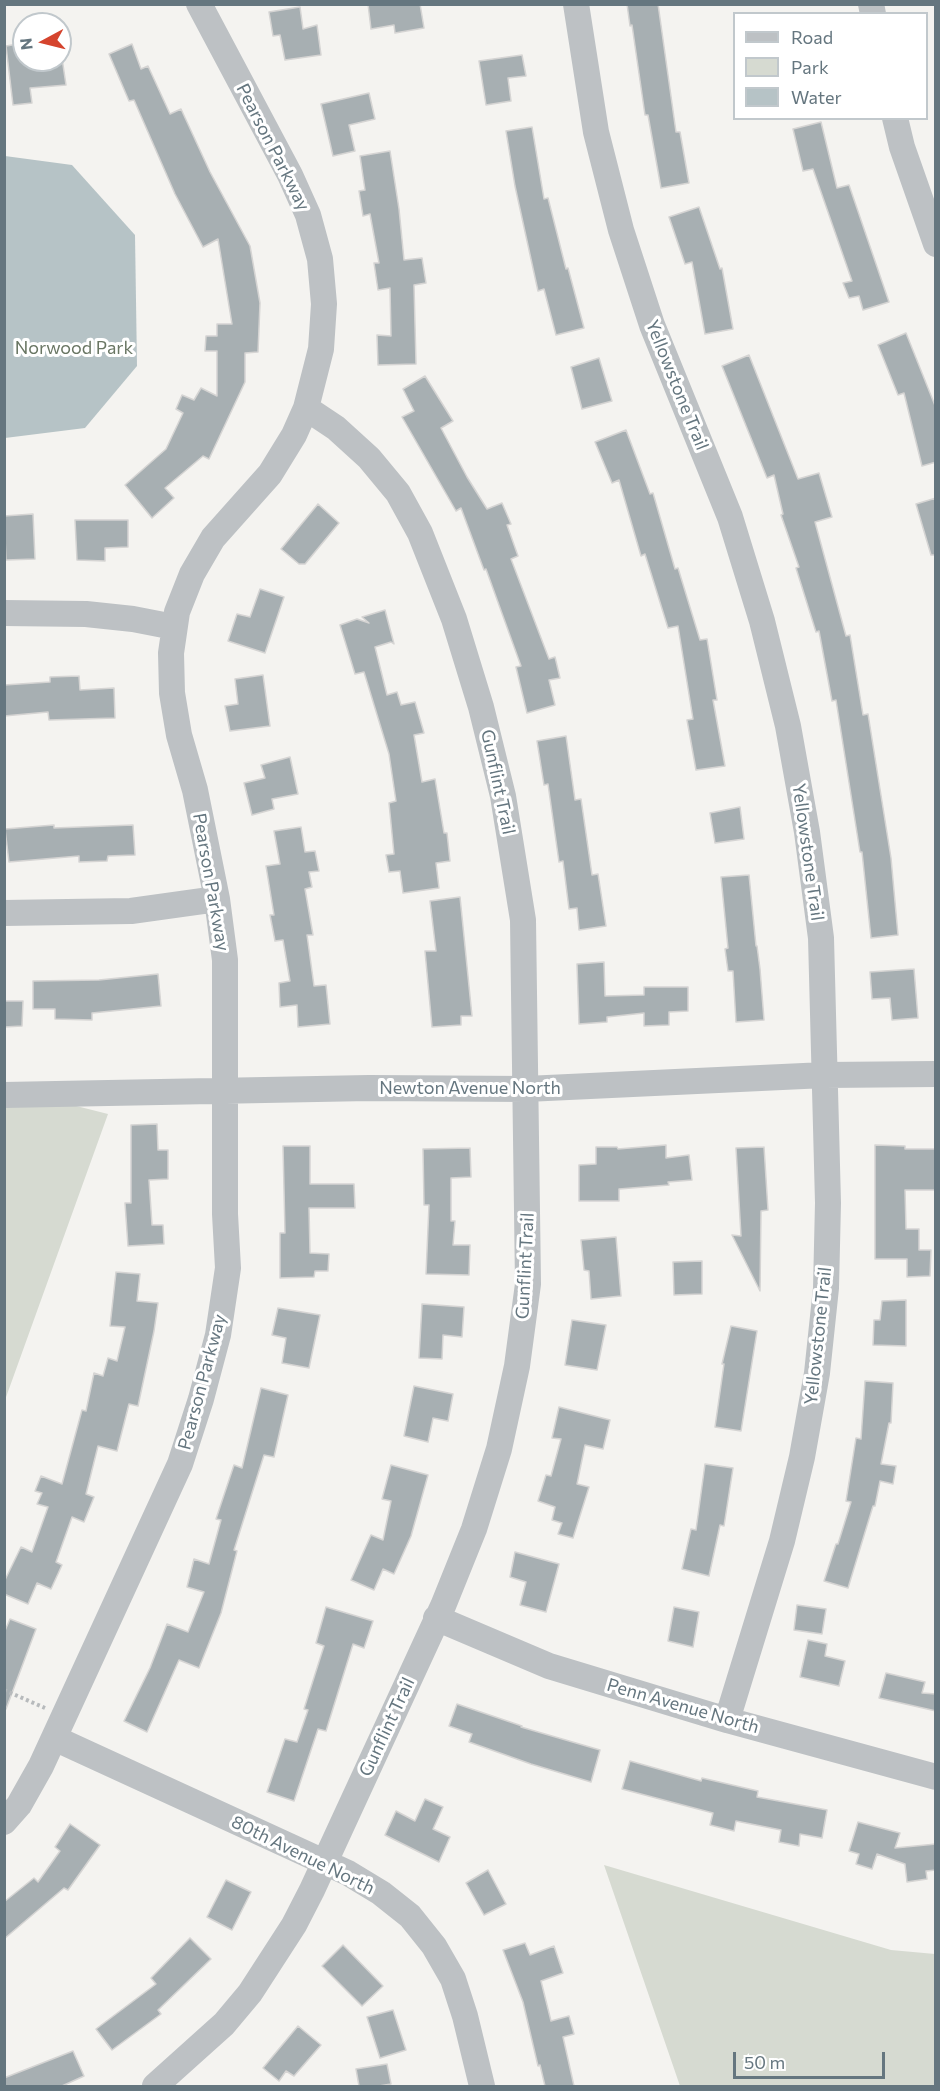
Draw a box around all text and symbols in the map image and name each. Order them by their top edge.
north arrow [12,12,72,72]
legend [733,12,928,120]
text: Road [791,26,833,48]
text: N [15,37,36,51]
text: Park [791,56,829,78]
street label: Pearson Parkway [232,80,314,214]
text: Water [791,86,842,108]
street label: Yellowstone Trail [641,317,713,453]
park label: Norwood Park [15,337,133,359]
street label: Gunflint Trail [476,728,520,836]
street label: Yellowstone Trail [788,782,828,922]
street label: Pearson Parkway [188,811,234,953]
street label: Newton Avenue North [379,1077,561,1099]
street label: Gunflint Trail [511,1212,539,1320]
street label: Yellowstone Trail [800,1266,836,1406]
street label: Pearson Parkway [173,1312,231,1452]
street label: Gunflint Trail [355,1674,419,1780]
street label: Penn Avenue North [604,1674,762,1738]
street label: 80th Avenue North [228,1811,378,1899]
scale bar [736,2040,888,2078]
text: 50 m [744,2051,785,2073]

